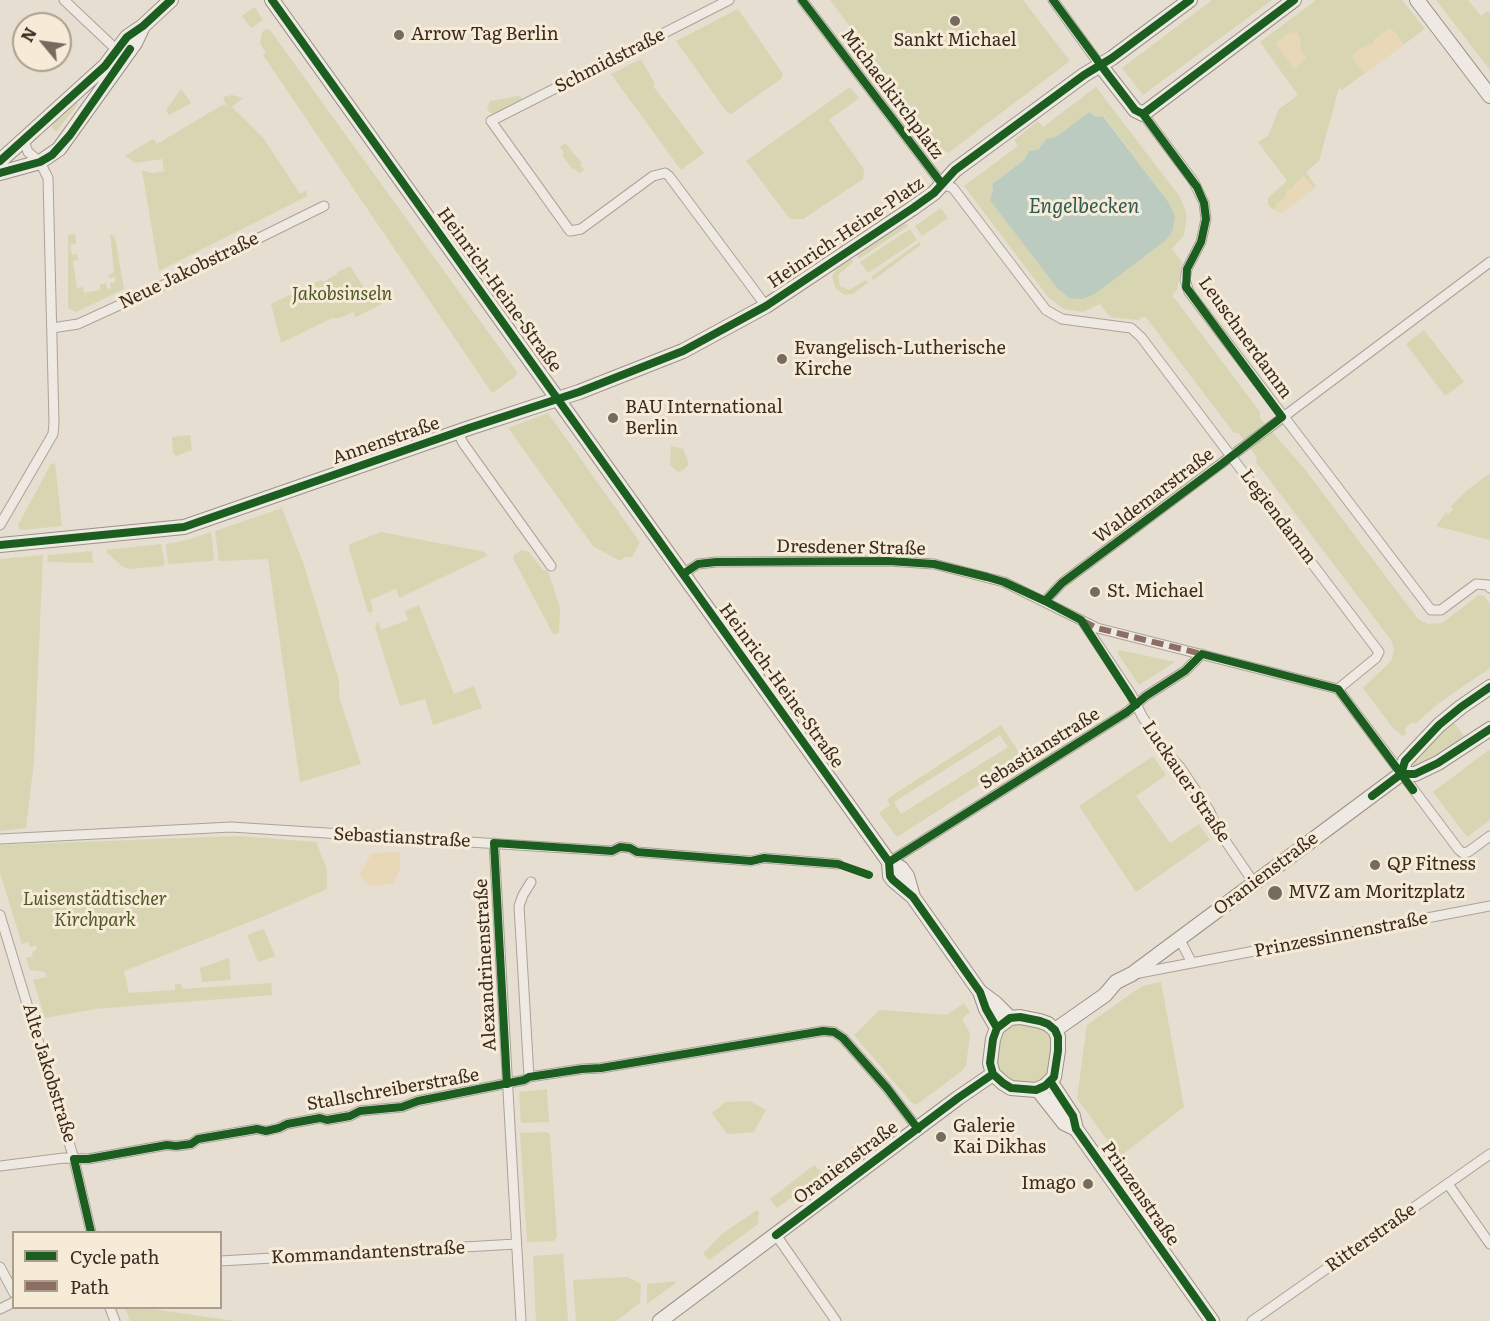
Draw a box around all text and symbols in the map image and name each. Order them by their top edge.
north arrow [12,12,72,72]
marker: Sankt Michael [948,14,962,28]
text: N [14,23,42,46]
place label: Arrow Tag Berlin [411,24,559,46]
street label: Schmidstraße [551,24,669,98]
street label: Michaelkirchplatz [836,25,948,163]
marker: Arrow Tag Berlin [392,28,406,42]
place label: Sankt Michael [893,30,1017,52]
street label: Heinrich-Heine-Platz [764,173,928,293]
water label: Engelbecken [1029,195,1139,219]
street label: Heinrich-Heine-Straße [432,204,566,376]
street label: Neue Jakobstraße [116,228,262,314]
street label: Leuschnerdamm [1194,273,1296,403]
park label: Jakobsinseln [292,284,392,306]
place label: Evangelisch-Lutherische Kirche [794,338,1006,380]
marker: Evangelisch-Lutherische Kirche [775,352,789,366]
place label: BAU International Berlin [625,397,783,440]
marker: BAU International Berlin [606,411,620,425]
street label: Annenstraße [330,413,442,469]
street label: Waldemarstraße [1090,444,1218,548]
street label: Legiendamm [1235,465,1321,569]
street label: Dresdener Straße [776,536,926,560]
place label: St. Michael [1107,581,1204,603]
marker: St. Michael [1088,585,1102,599]
street label: Heinrich-Heine-Straße [714,600,848,772]
street label: Sebastianstraße [976,704,1104,794]
street label: Luckauer Straße [1137,717,1235,847]
street label: Sebastianstraße [333,824,471,852]
street label: Oranienstraße [1210,828,1322,920]
place label: QP Fitness [1387,854,1476,876]
marker: QP Fitness [1368,858,1382,872]
street label: Alexandrinenstraße [471,878,501,1052]
place label: MVZ am Moritzplatz [1288,882,1465,904]
marker: MVZ am Moritzplatz [1266,884,1284,902]
park label: Luisenstädtischer Kirchpark [23,889,167,932]
street label: Prinzessinnenstraße [1252,908,1430,962]
street label: Alte Jakobstraße [18,1001,80,1145]
street label: Stallschreiberstraße [305,1064,481,1116]
place label: Galerie Kai Dikhas [953,1116,1046,1158]
street label: Oranienstraße [790,1117,902,1209]
marker: Galerie Kai Dikhas [934,1130,948,1144]
street label: Prinzenstraße [1096,1138,1184,1250]
place label: Imago [1021,1173,1076,1195]
marker: Imago [1081,1177,1095,1191]
street label: Ritterstraße [1322,1199,1420,1277]
legend [12,1231,222,1309]
street label: Kommandantenstraße [270,1237,466,1269]
text: Cycle path [70,1243,159,1270]
text: Path [70,1273,109,1300]

